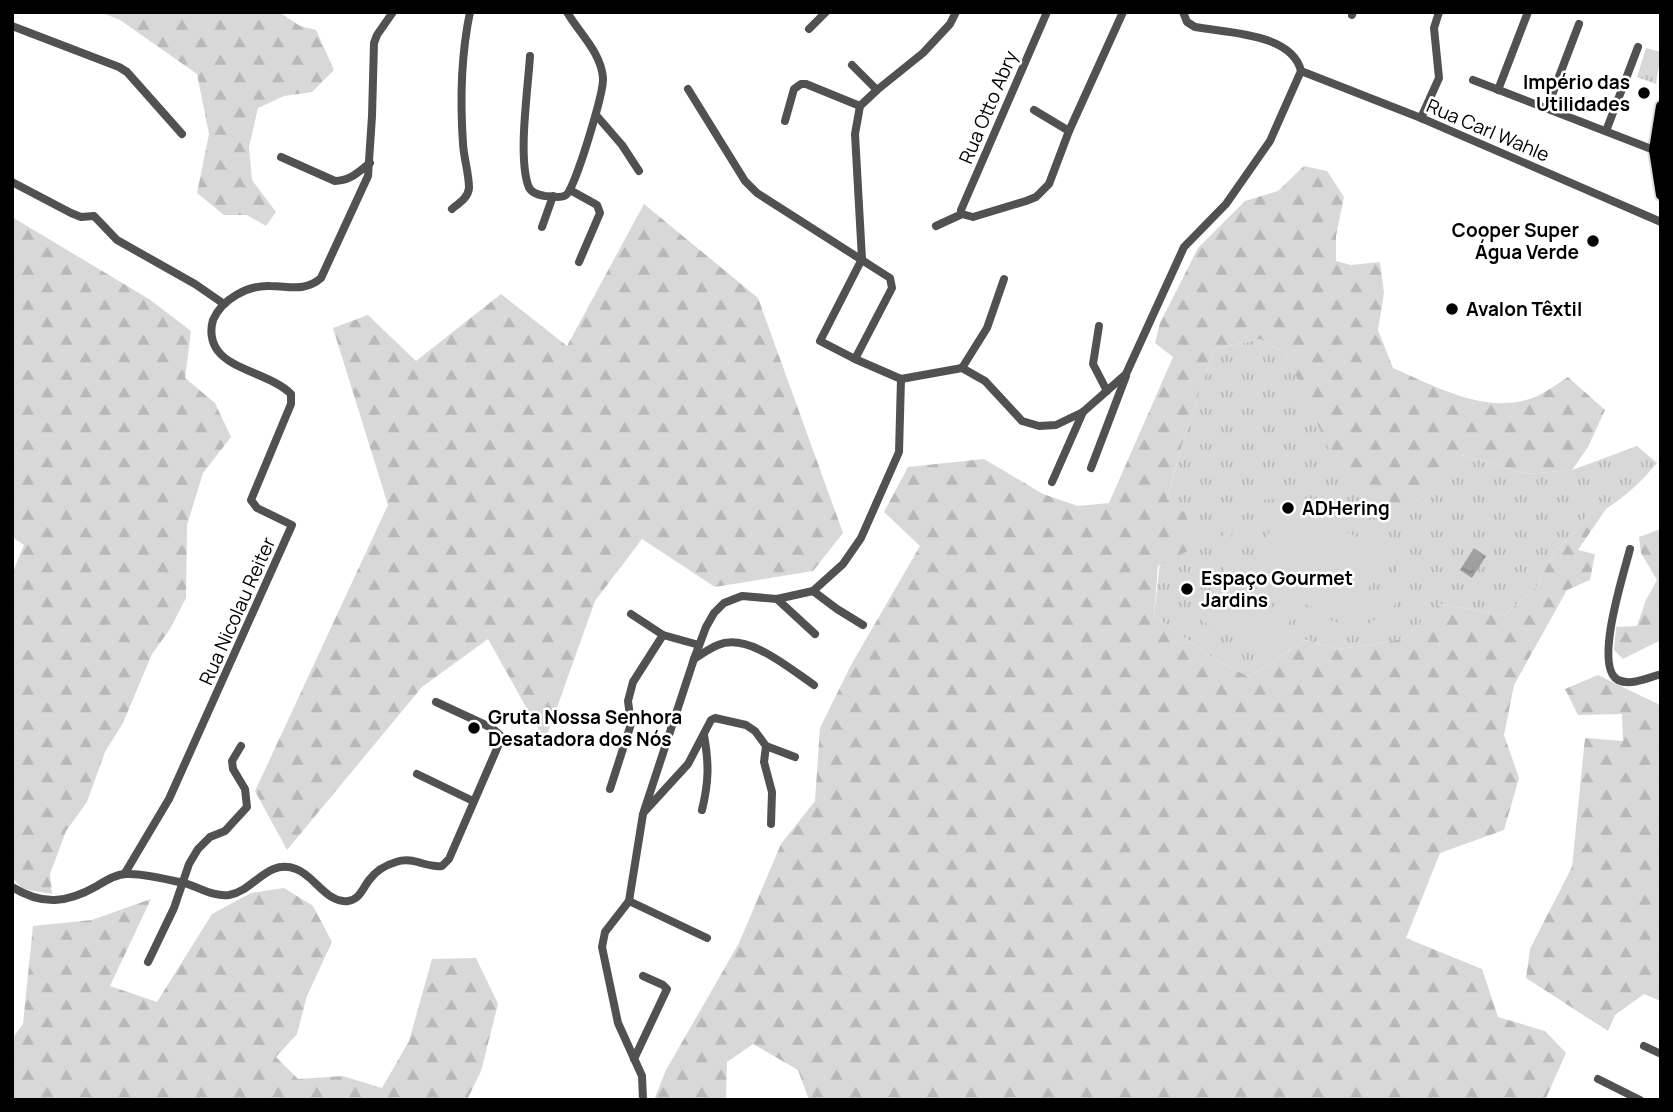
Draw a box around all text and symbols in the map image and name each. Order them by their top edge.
street label: Rua Otto Abry [952,46,1024,168]
place label: Império das Utilidades [1523,69,1630,117]
marker: Império das Utilidades [1636,85,1652,101]
street label: Rua Carl Wahle [1423,92,1553,168]
place label: Cooper Super Água Verde [1452,217,1579,265]
marker: Cooper Super Água Verde [1585,233,1601,249]
place label: Avalon Têxtil [1466,296,1582,322]
marker: Avalon Têxtil [1444,301,1460,317]
place label: ADHering [1302,495,1390,521]
marker: ADHering [1280,500,1296,516]
street label: Rua Nicolau Reiter [193,533,281,689]
place label: Espaço Gourmet Jardins [1201,565,1353,613]
marker: Espaço Gourmet Jardins [1179,581,1195,597]
place label: Gruta Nossa Senhora Desatadora dos Nós [488,704,682,752]
marker: Gruta Nossa Senhora Desatadora dos Nós [466,720,482,736]

